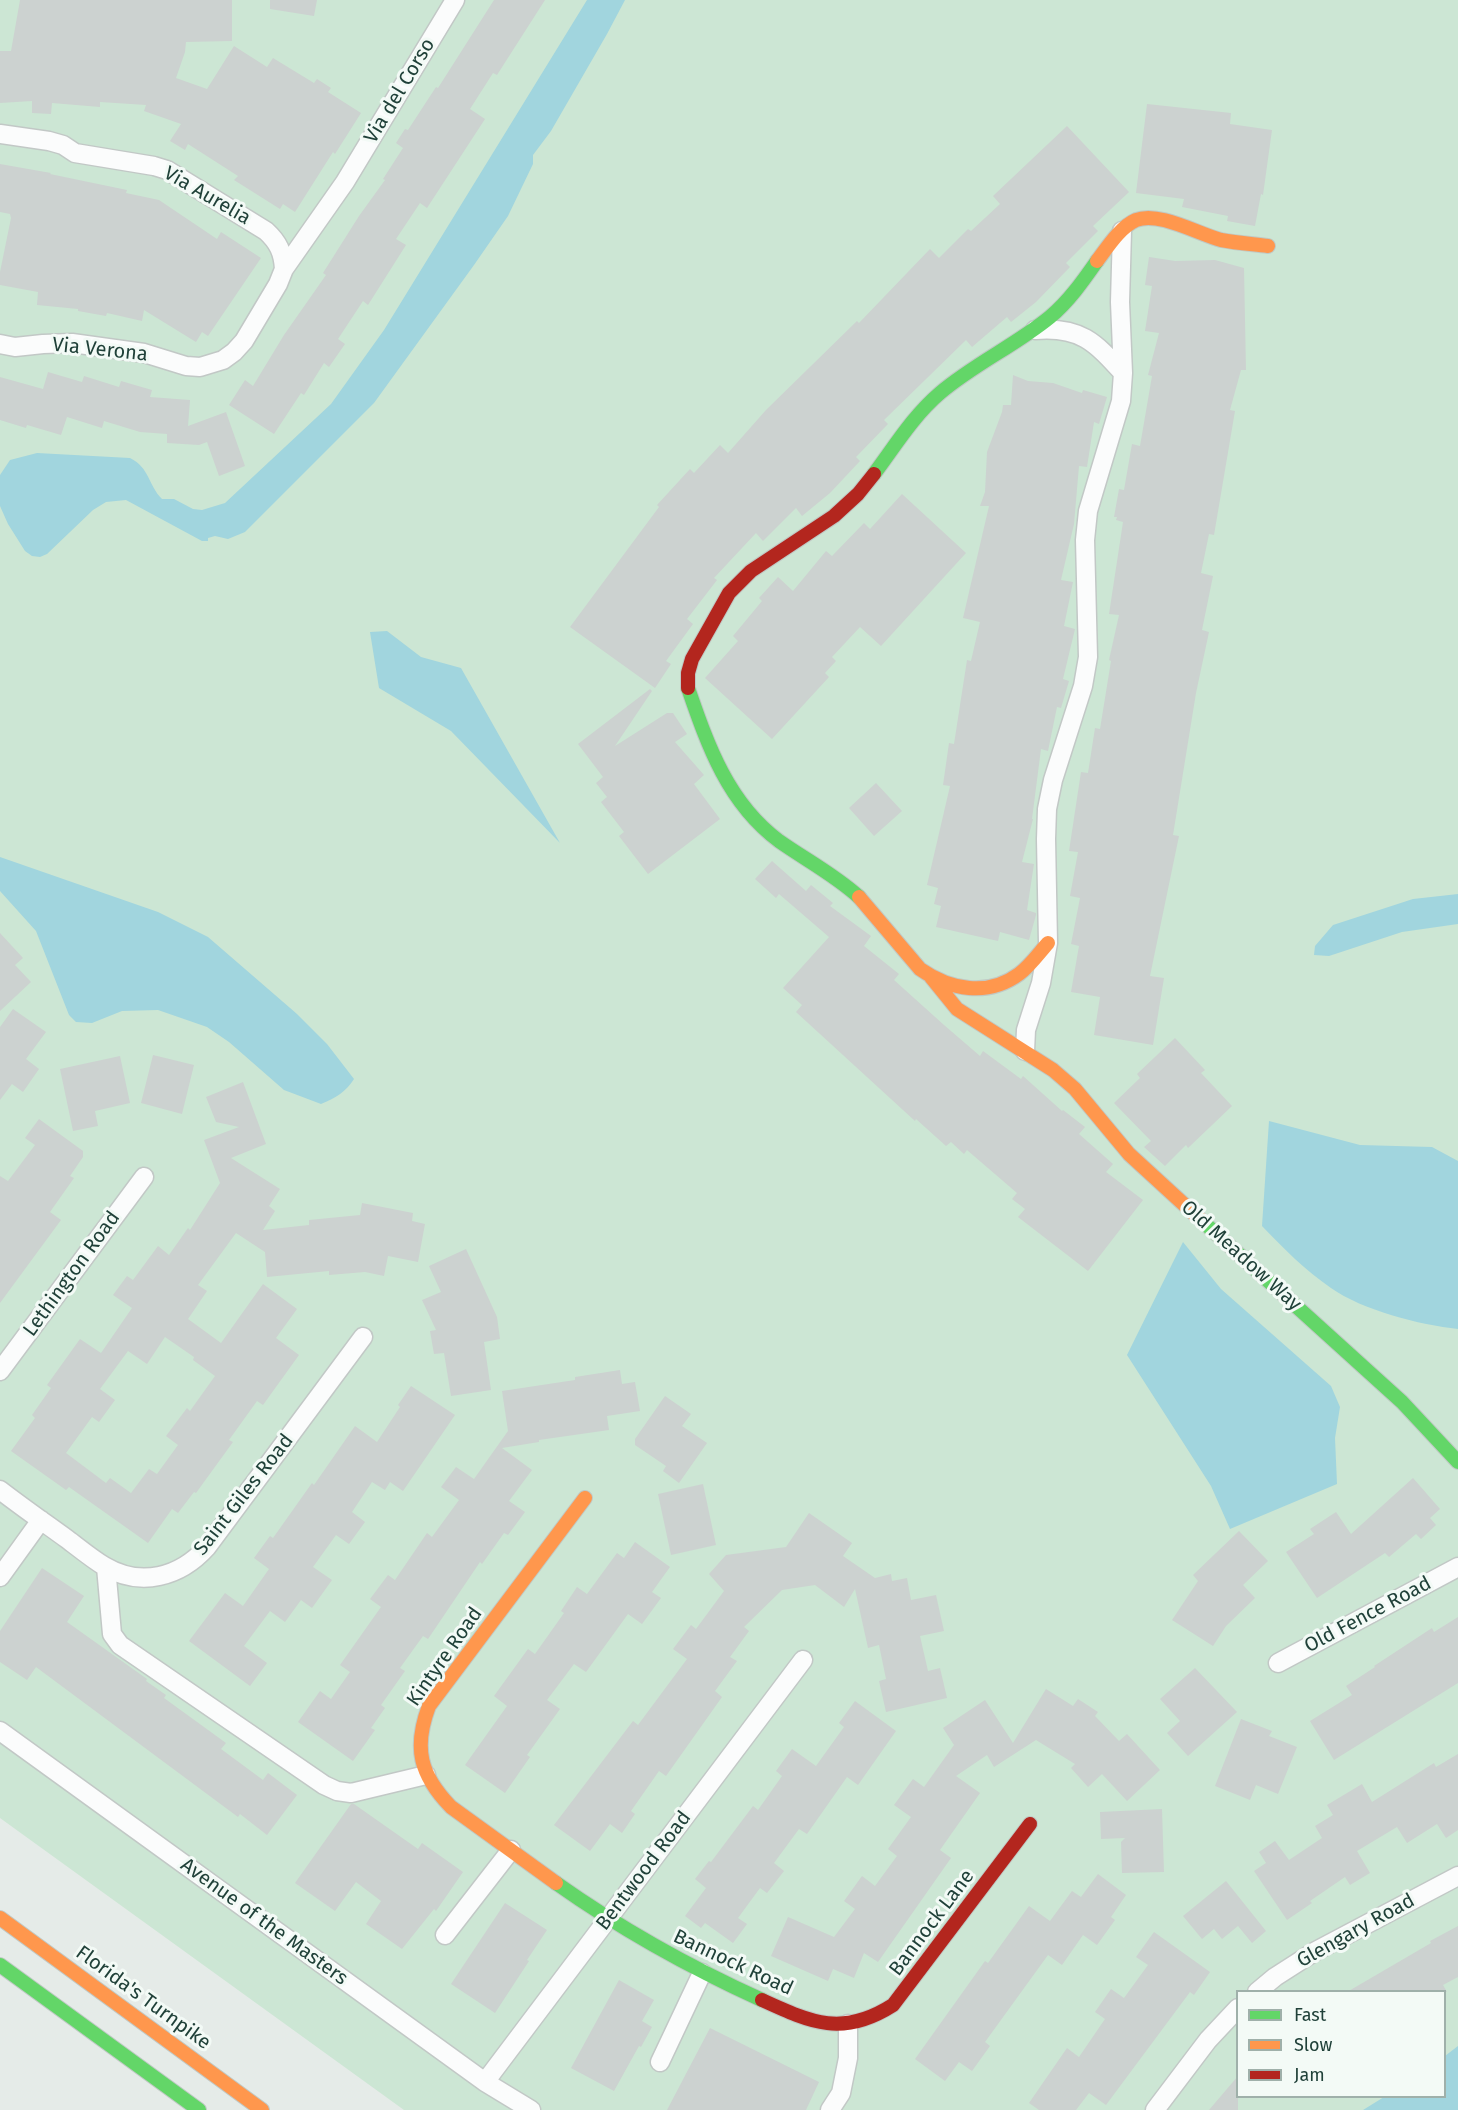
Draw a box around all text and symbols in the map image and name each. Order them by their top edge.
street label: Via del Corso [359,34,441,148]
street label: Via Aurelia [159,161,255,231]
street label: Via Verona [51,333,149,367]
street label: Old Meadow Way [1176,1196,1306,1316]
street label: Lethington Road [19,1207,125,1341]
street label: Saint Giles Road [189,1430,299,1560]
street label: Old Fence Road [1301,1572,1435,1658]
street label: Kintyre Road [402,1603,488,1711]
street label: Bentwood Road [591,1807,697,1935]
street label: Avenue of the Masters [176,1853,352,1991]
street label: Bannock Lane [884,1865,980,1981]
street label: Glengary Road [1293,1889,1419,1973]
street label: Bannock Road [669,1925,797,2001]
street label: Florida's Turnpike [71,1941,215,2055]
legend [1236,1990,1446,2098]
text: Fast [1294,2004,1326,2026]
text: Slow [1294,2034,1332,2056]
text: Jam [1294,2064,1325,2086]

